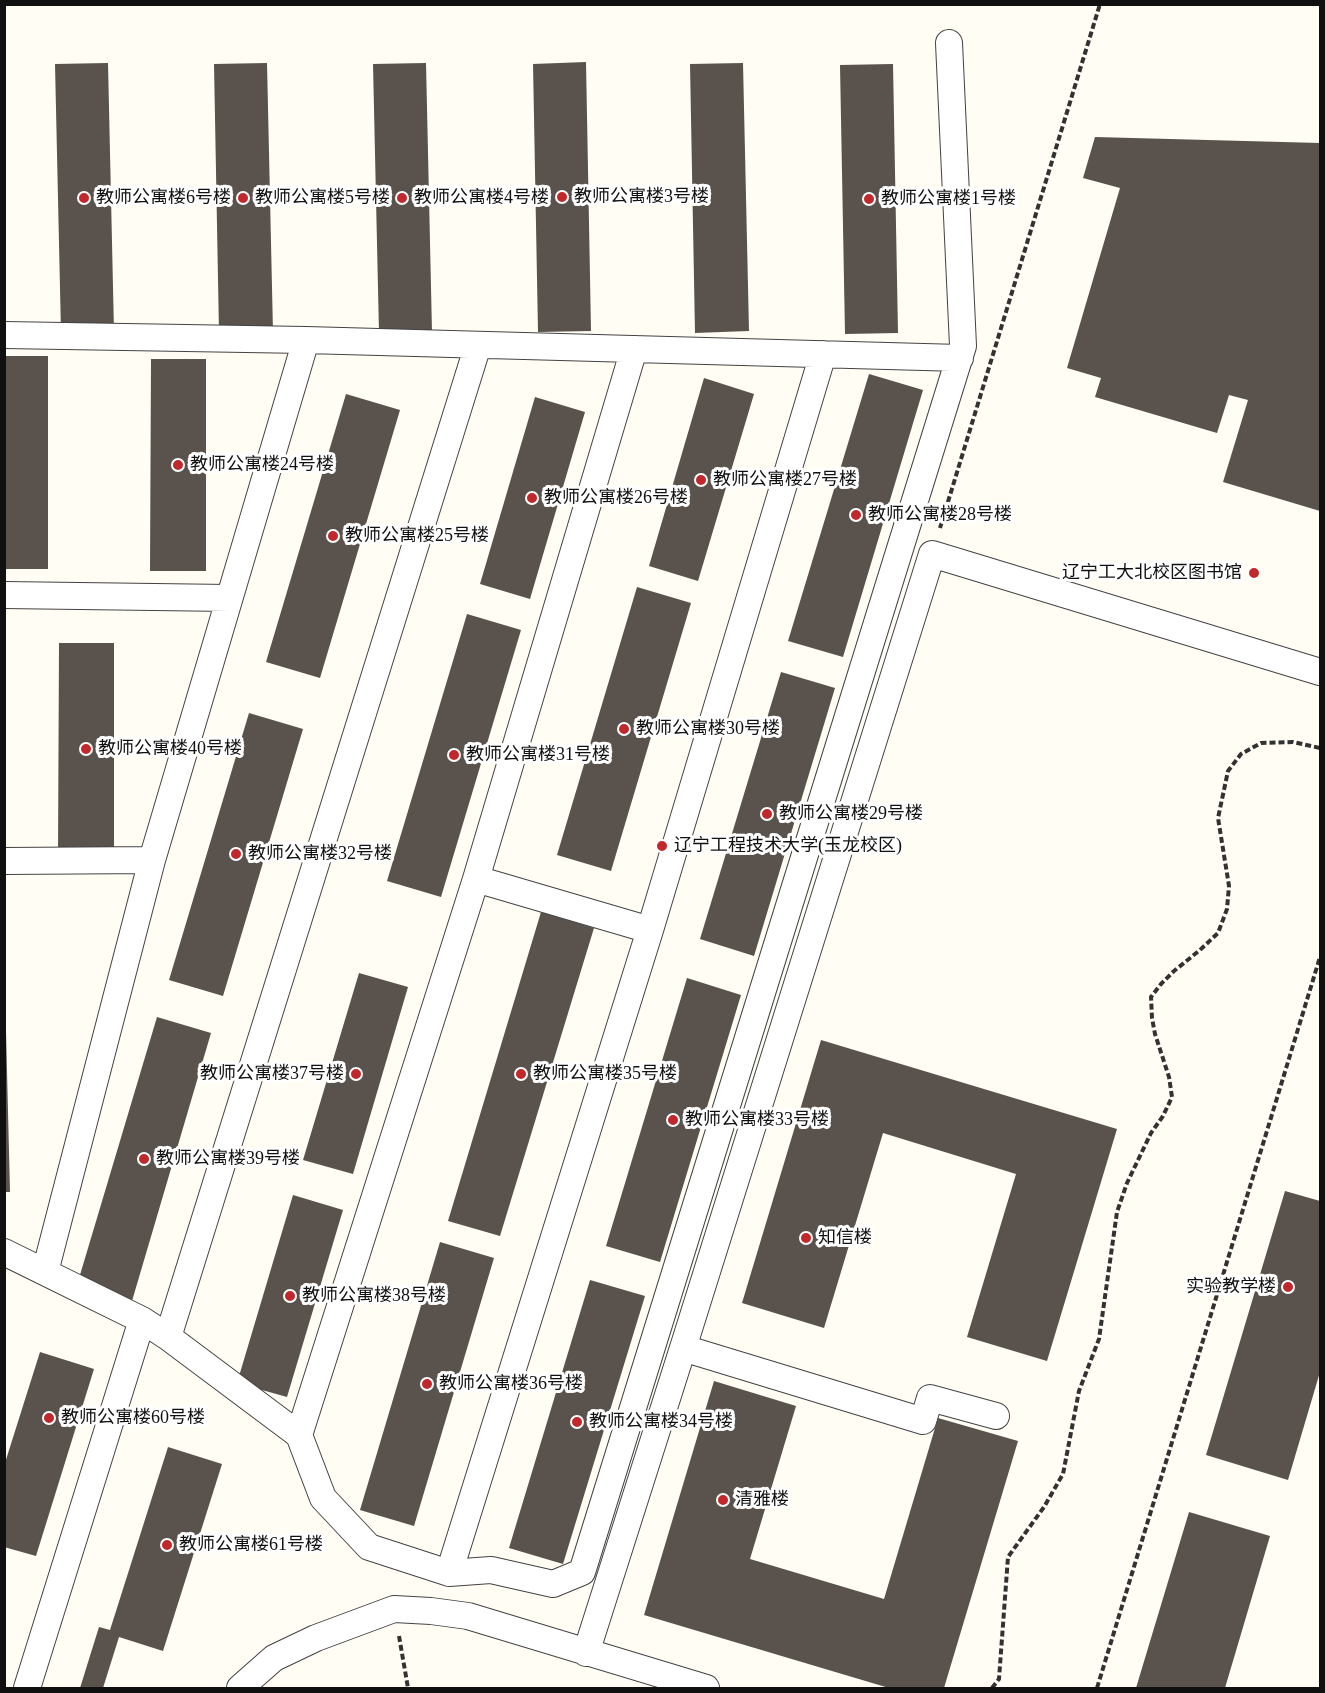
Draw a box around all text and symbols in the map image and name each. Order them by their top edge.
place label: 教师公寓楼3号楼 [574,186,709,208]
place label: 教师公寓楼6号楼 [96,187,231,209]
place label: 教师公寓楼5号楼 [255,187,390,209]
place label: 教师公寓楼4号楼 [414,187,549,209]
place label: 教师公寓楼1号楼 [881,188,1016,210]
marker: 教师公寓楼3号楼 [555,190,569,204]
marker: 教师公寓楼6号楼 [77,191,91,205]
marker: 教师公寓楼5号楼 [236,191,250,205]
marker: 教师公寓楼4号楼 [395,191,409,205]
marker: 教师公寓楼1号楼 [862,192,876,206]
place label: 教师公寓楼24号楼 [190,454,334,476]
marker: 教师公寓楼24号楼 [171,458,185,472]
place label: 教师公寓楼27号楼 [713,469,857,491]
marker: 教师公寓楼27号楼 [694,473,708,487]
place label: 教师公寓楼26号楼 [544,487,688,509]
marker: 教师公寓楼26号楼 [525,491,539,505]
place label: 教师公寓楼28号楼 [868,504,1012,526]
marker: 教师公寓楼28号楼 [849,508,863,522]
place label: 教师公寓楼25号楼 [345,525,489,547]
marker: 教师公寓楼25号楼 [326,529,340,543]
place label: 辽宁工大北校区图书馆 [1062,562,1242,584]
marker: 辽宁工大北校区图书馆 [1247,566,1261,580]
place label: 教师公寓楼30号楼 [636,718,780,740]
marker: 教师公寓楼30号楼 [617,722,631,736]
place label: 教师公寓楼40号楼 [98,738,242,760]
marker: 教师公寓楼40号楼 [79,742,93,756]
place label: 教师公寓楼31号楼 [466,744,610,766]
marker: 教师公寓楼31号楼 [447,748,461,762]
place label: 教师公寓楼29号楼 [779,803,923,825]
marker: 教师公寓楼29号楼 [760,807,774,821]
place label: 辽宁工程技术大学(玉龙校区) [674,835,902,857]
marker: 辽宁工程技术大学(玉龙校区) [655,839,669,853]
place label: 教师公寓楼32号楼 [248,843,392,865]
marker: 教师公寓楼32号楼 [229,847,243,861]
place label: 教师公寓楼37号楼 [200,1063,344,1085]
place label: 教师公寓楼35号楼 [533,1063,677,1085]
marker: 教师公寓楼37号楼 [349,1067,363,1081]
marker: 教师公寓楼35号楼 [514,1067,528,1081]
place label: 教师公寓楼33号楼 [685,1109,829,1131]
marker: 教师公寓楼33号楼 [666,1113,680,1127]
place label: 教师公寓楼39号楼 [156,1148,300,1170]
marker: 教师公寓楼39号楼 [137,1152,151,1166]
place label: 知信楼 [818,1227,872,1249]
marker: 知信楼 [799,1231,813,1245]
place label: 实验教学楼 [1186,1276,1276,1298]
marker: 实验教学楼 [1281,1280,1295,1294]
place label: 教师公寓楼38号楼 [302,1285,446,1307]
marker: 教师公寓楼38号楼 [283,1289,297,1303]
place label: 教师公寓楼36号楼 [439,1373,583,1395]
marker: 教师公寓楼36号楼 [420,1377,434,1391]
place label: 教师公寓楼60号楼 [61,1407,205,1429]
marker: 教师公寓楼60号楼 [42,1411,56,1425]
place label: 教师公寓楼34号楼 [589,1411,733,1433]
marker: 教师公寓楼34号楼 [570,1415,584,1429]
place label: 清雅楼 [735,1489,789,1511]
marker: 清雅楼 [716,1493,730,1507]
place label: 教师公寓楼61号楼 [179,1534,323,1556]
marker: 教师公寓楼61号楼 [160,1538,174,1552]

